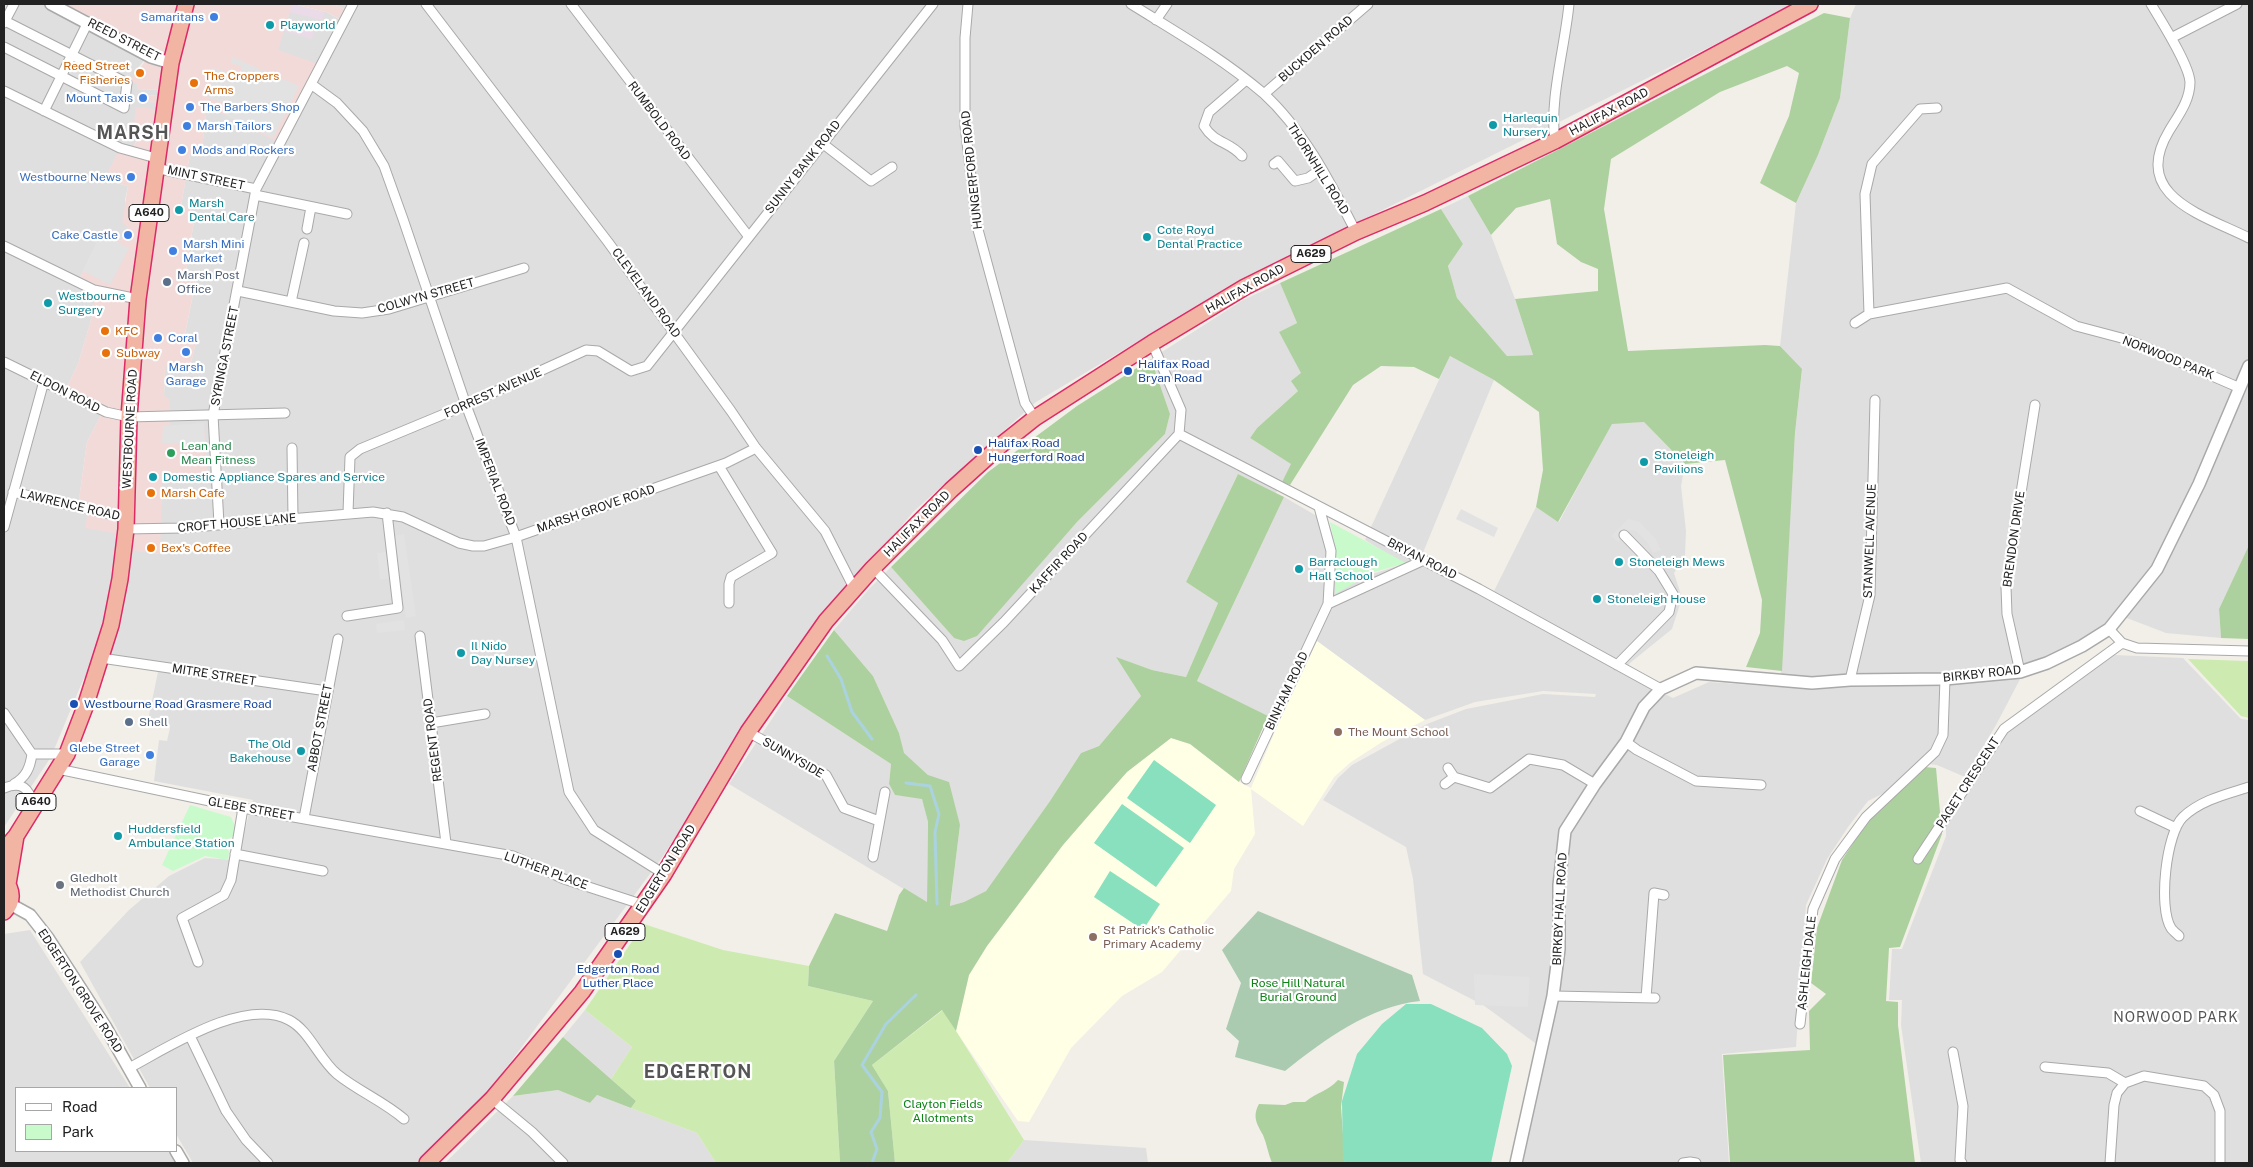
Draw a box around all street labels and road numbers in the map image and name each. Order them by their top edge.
street label: BUCKDEN ROAD [1276,13,1356,85]
street label: REED STREET [85,15,163,65]
street label: RUMBOLD ROAD [625,79,693,163]
street label: HALIFAX ROAD [1567,85,1651,139]
street label: HUNGERFORD ROAD [959,110,985,230]
street label: SUNNY BANK ROAD [762,117,844,217]
street label: THORNHILL ROAD [1284,121,1352,217]
street label: MINT STREET [166,163,246,193]
road number: A640 [129,204,169,222]
street label: CLEVELAND ROAD [609,245,683,341]
road number: A629 [1291,245,1331,262]
street label: HALIFAX ROAD [1203,261,1287,317]
street label: COLWYN STREET [376,275,476,317]
street label: SYRINGA STREET [208,305,242,407]
street label: NORWOOD PARK [2120,333,2216,383]
street label: FORREST AVENUE [442,365,544,421]
street label: ELDON ROAD [28,368,102,416]
street label: WESTBOURNE ROAD [120,369,140,489]
street label: IMPERIAL ROAD [472,436,518,528]
street label: MARSH GROVE ROAD [535,482,657,536]
street label: STANWELL AVENUE [1861,483,1879,599]
street label: LAWRENCE ROAD [19,486,121,524]
street label: HALIFAX ROAD [881,488,953,560]
street label: BRENDON DRIVE [2000,490,2028,588]
street label: CROFT HOUSE LANE [177,511,297,535]
street label: KAFFIR ROAD [1027,529,1091,597]
street label: BRYAN ROAD [1385,535,1459,583]
street label: BINHAM ROAD [1263,649,1311,733]
street label: MITRE STREET [171,661,257,689]
street label: BIRKBY ROAD [1942,663,2022,685]
street label: ABBOT STREET [304,683,336,773]
street label: REGENT ROAD [421,697,445,783]
street label: SUNNYSIDE [760,735,826,781]
street label: PAGET CRESCENT [1933,735,2003,831]
road number: A640 [16,794,56,810]
street label: GLEBE STREET [207,794,295,824]
street label: EDGERTON ROAD [633,822,699,916]
street label: LUTHER PLACE [502,849,590,893]
street label: BIRKBY HALL ROAD [1550,852,1570,966]
street label: ASHLEIGH DALE [1795,915,1819,1011]
road number: A629 [605,924,645,940]
street label: EDGERTON GROVE ROAD [34,926,126,1056]

